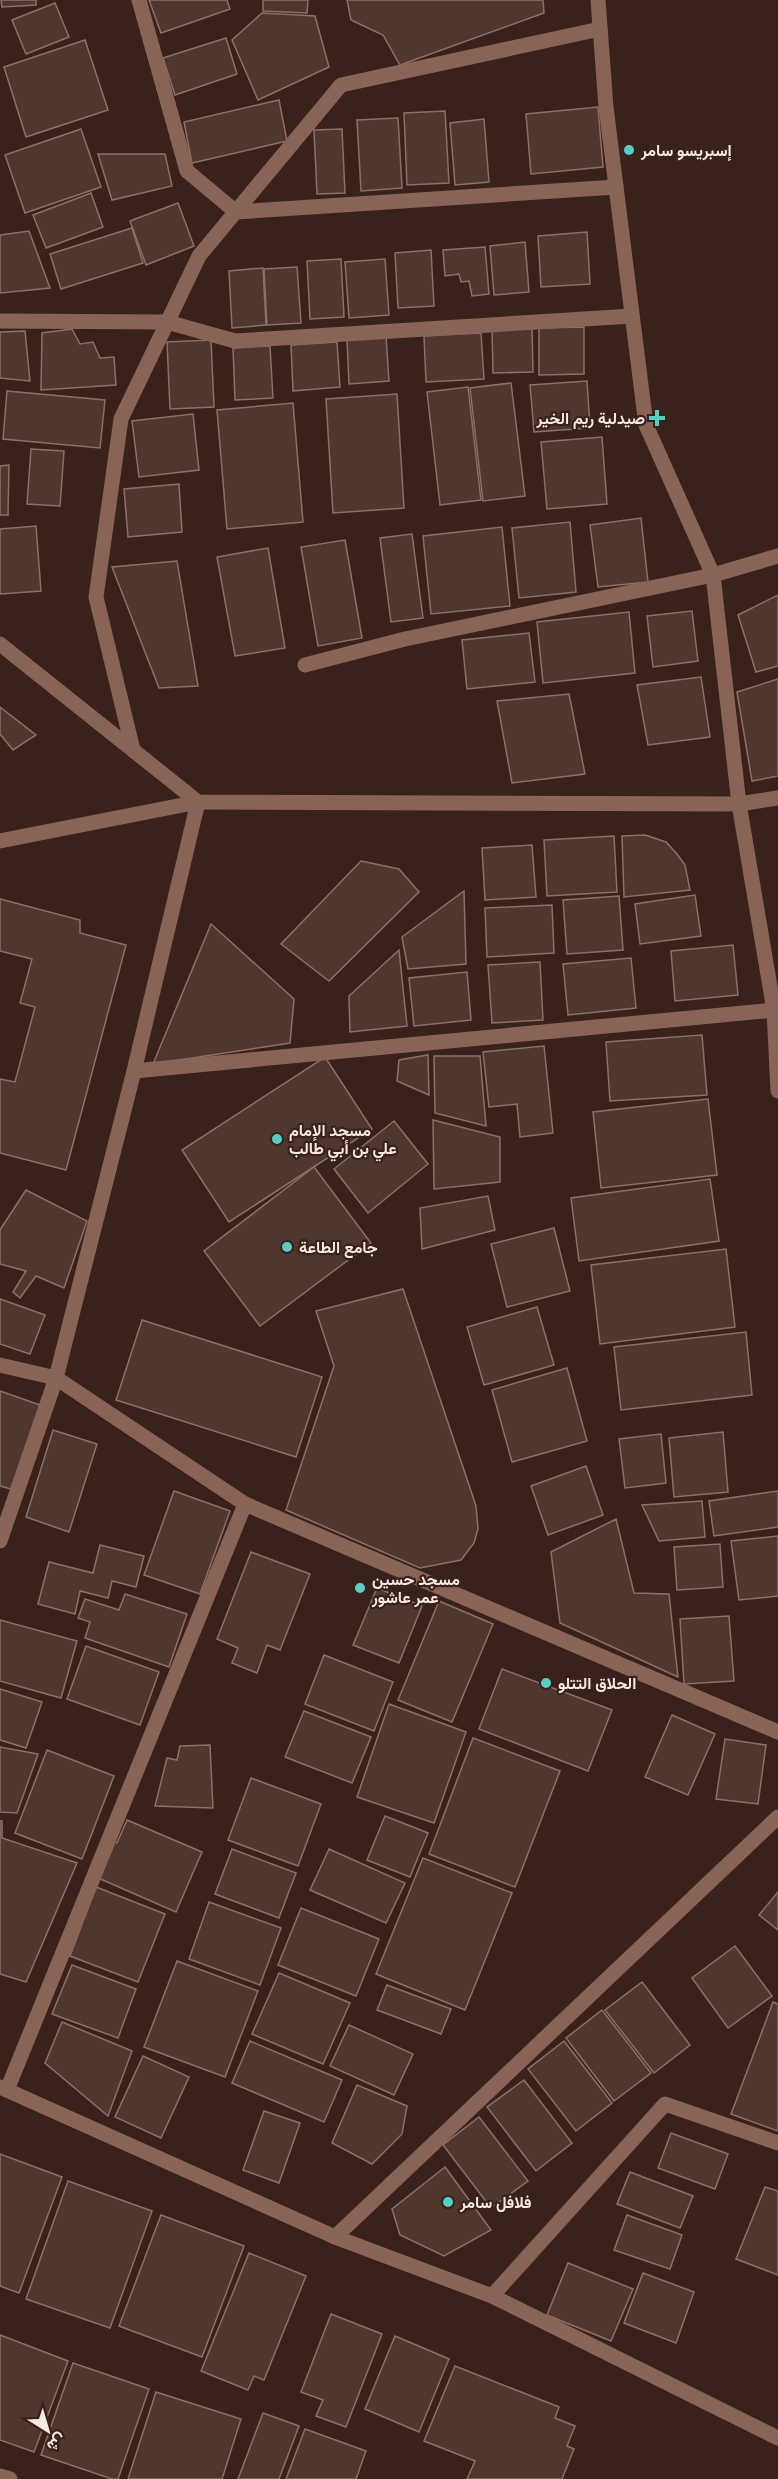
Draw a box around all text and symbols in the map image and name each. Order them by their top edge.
place label: إسبريسو سامر [640,140,732,161]
marker: إسبريسو سامر [622,143,636,157]
place label: صيدلية ريم الخير [536,408,645,429]
marker: صيدلية ريم الخير [650,411,664,425]
place label: مسجد الإمام علي بن أبي طالب [289,1120,397,1162]
marker: مسجد الإمام علي بن أبي طالب [270,1132,284,1146]
place label: جامع الطاعة [299,1237,378,1259]
marker: جامع الطاعة [280,1240,294,1254]
place label: مسجد حسين عمر عاشور [371,1569,460,1608]
marker: مسجد حسين عمر عاشور [353,1581,367,1595]
place label: الحلاق التتلو [558,1673,636,1694]
marker: الحلاق التتلو [539,1676,553,1690]
place label: فلافل سامر [459,2192,532,2213]
marker: فلافل سامر [441,2195,455,2209]
north arrow [18,2401,78,2461]
text: ش [43,2429,71,2457]

